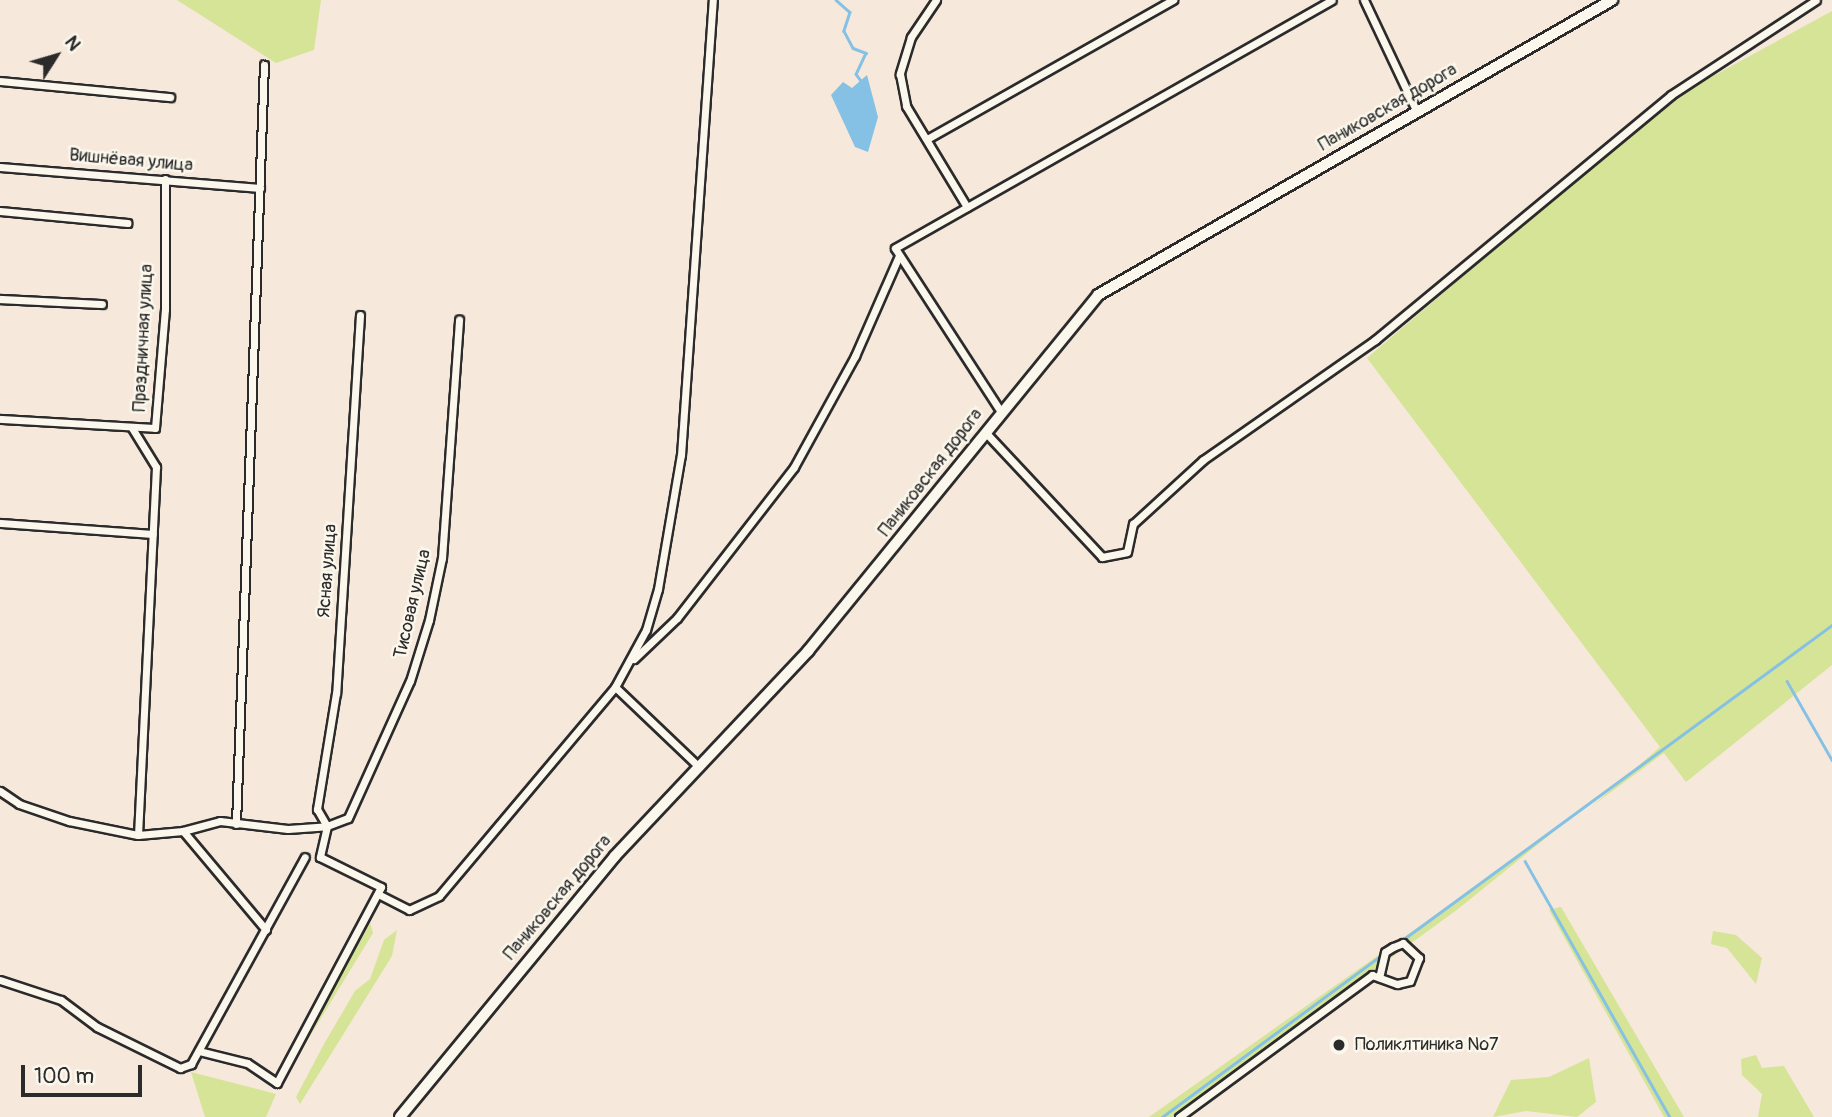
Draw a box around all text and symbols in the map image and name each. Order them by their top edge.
north arrow [21,21,91,91]
text: N [59,31,86,56]
street label: Паниковская дорога [1315,60,1461,156]
street label: Вишнёвая улица [68,145,194,177]
street label: Праздничная улица [129,264,159,412]
street label: Паниковская дорога [874,405,988,541]
street label: Ясная улица [314,523,342,619]
street label: Тисовая улица [390,547,436,661]
street label: Паниковская дорога [500,831,616,965]
place label: Поликлтиника №7 [1355,1034,1499,1056]
marker: Поликлтиника №7 [1329,1035,1349,1055]
scale bar [24,1050,145,1094]
text: 100 m [34,1063,94,1090]

